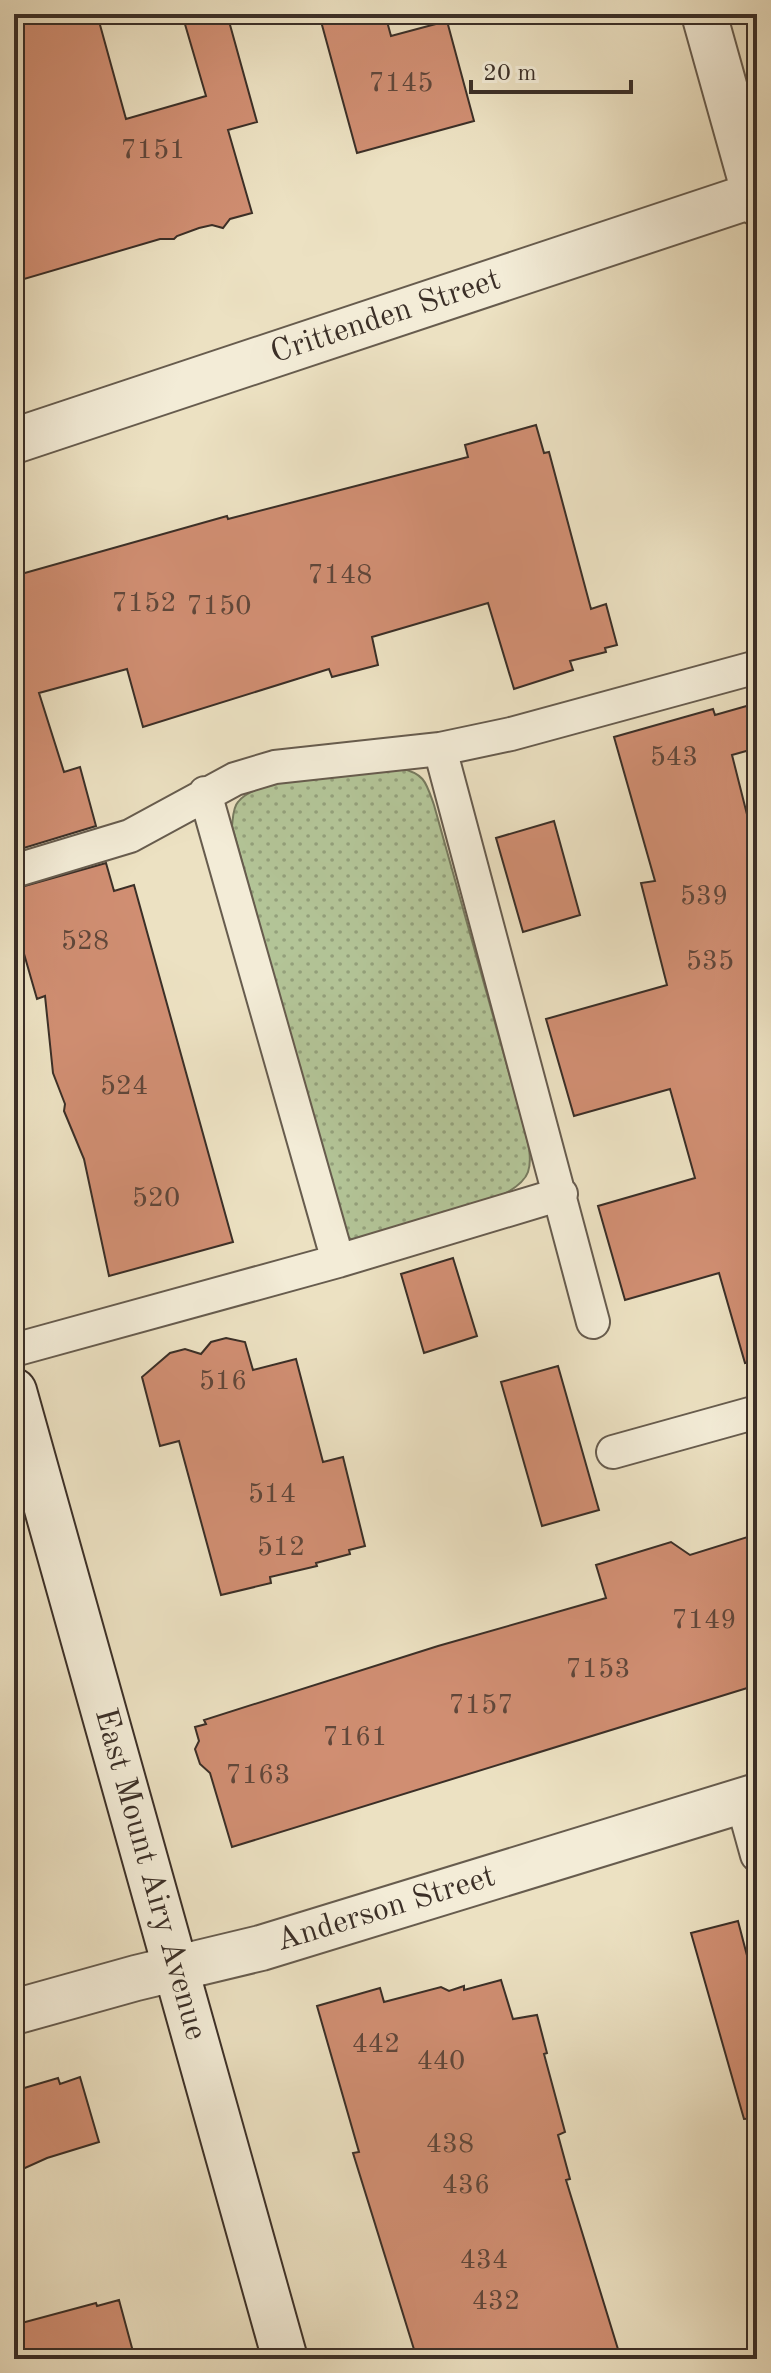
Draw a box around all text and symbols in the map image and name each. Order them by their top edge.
scale bar [471,44,631,94]
text: 20 m [483,62,537,86]
house number: 7145 [369,70,433,98]
house number: 7151 [121,137,185,165]
street label: Crittenden Street [267,264,505,370]
house number: 7148 [308,562,372,590]
house number: 7152 [112,590,176,618]
house number: 7150 [187,593,251,621]
house number: 543 [650,744,698,772]
house number: 539 [680,883,728,911]
house number: 528 [61,928,109,956]
house number: 535 [686,948,734,976]
house number: 524 [100,1073,148,1101]
house number: 520 [132,1185,180,1213]
house number: 516 [199,1368,247,1396]
house number: 514 [248,1481,296,1509]
house number: 512 [257,1534,305,1562]
house number: 7149 [672,1607,736,1635]
house number: 7153 [566,1656,630,1684]
house number: 7157 [449,1692,513,1720]
street label: East Mount Airy Avenue [88,1705,211,2044]
house number: 7161 [323,1724,387,1752]
house number: 7163 [226,1762,290,1790]
street label: Anderson Street [273,1861,499,1958]
house number: 442 [352,2031,400,2059]
house number: 440 [417,2048,465,2076]
house number: 438 [426,2131,474,2159]
house number: 436 [442,2172,490,2200]
house number: 434 [460,2247,508,2275]
house number: 432 [472,2288,520,2316]

